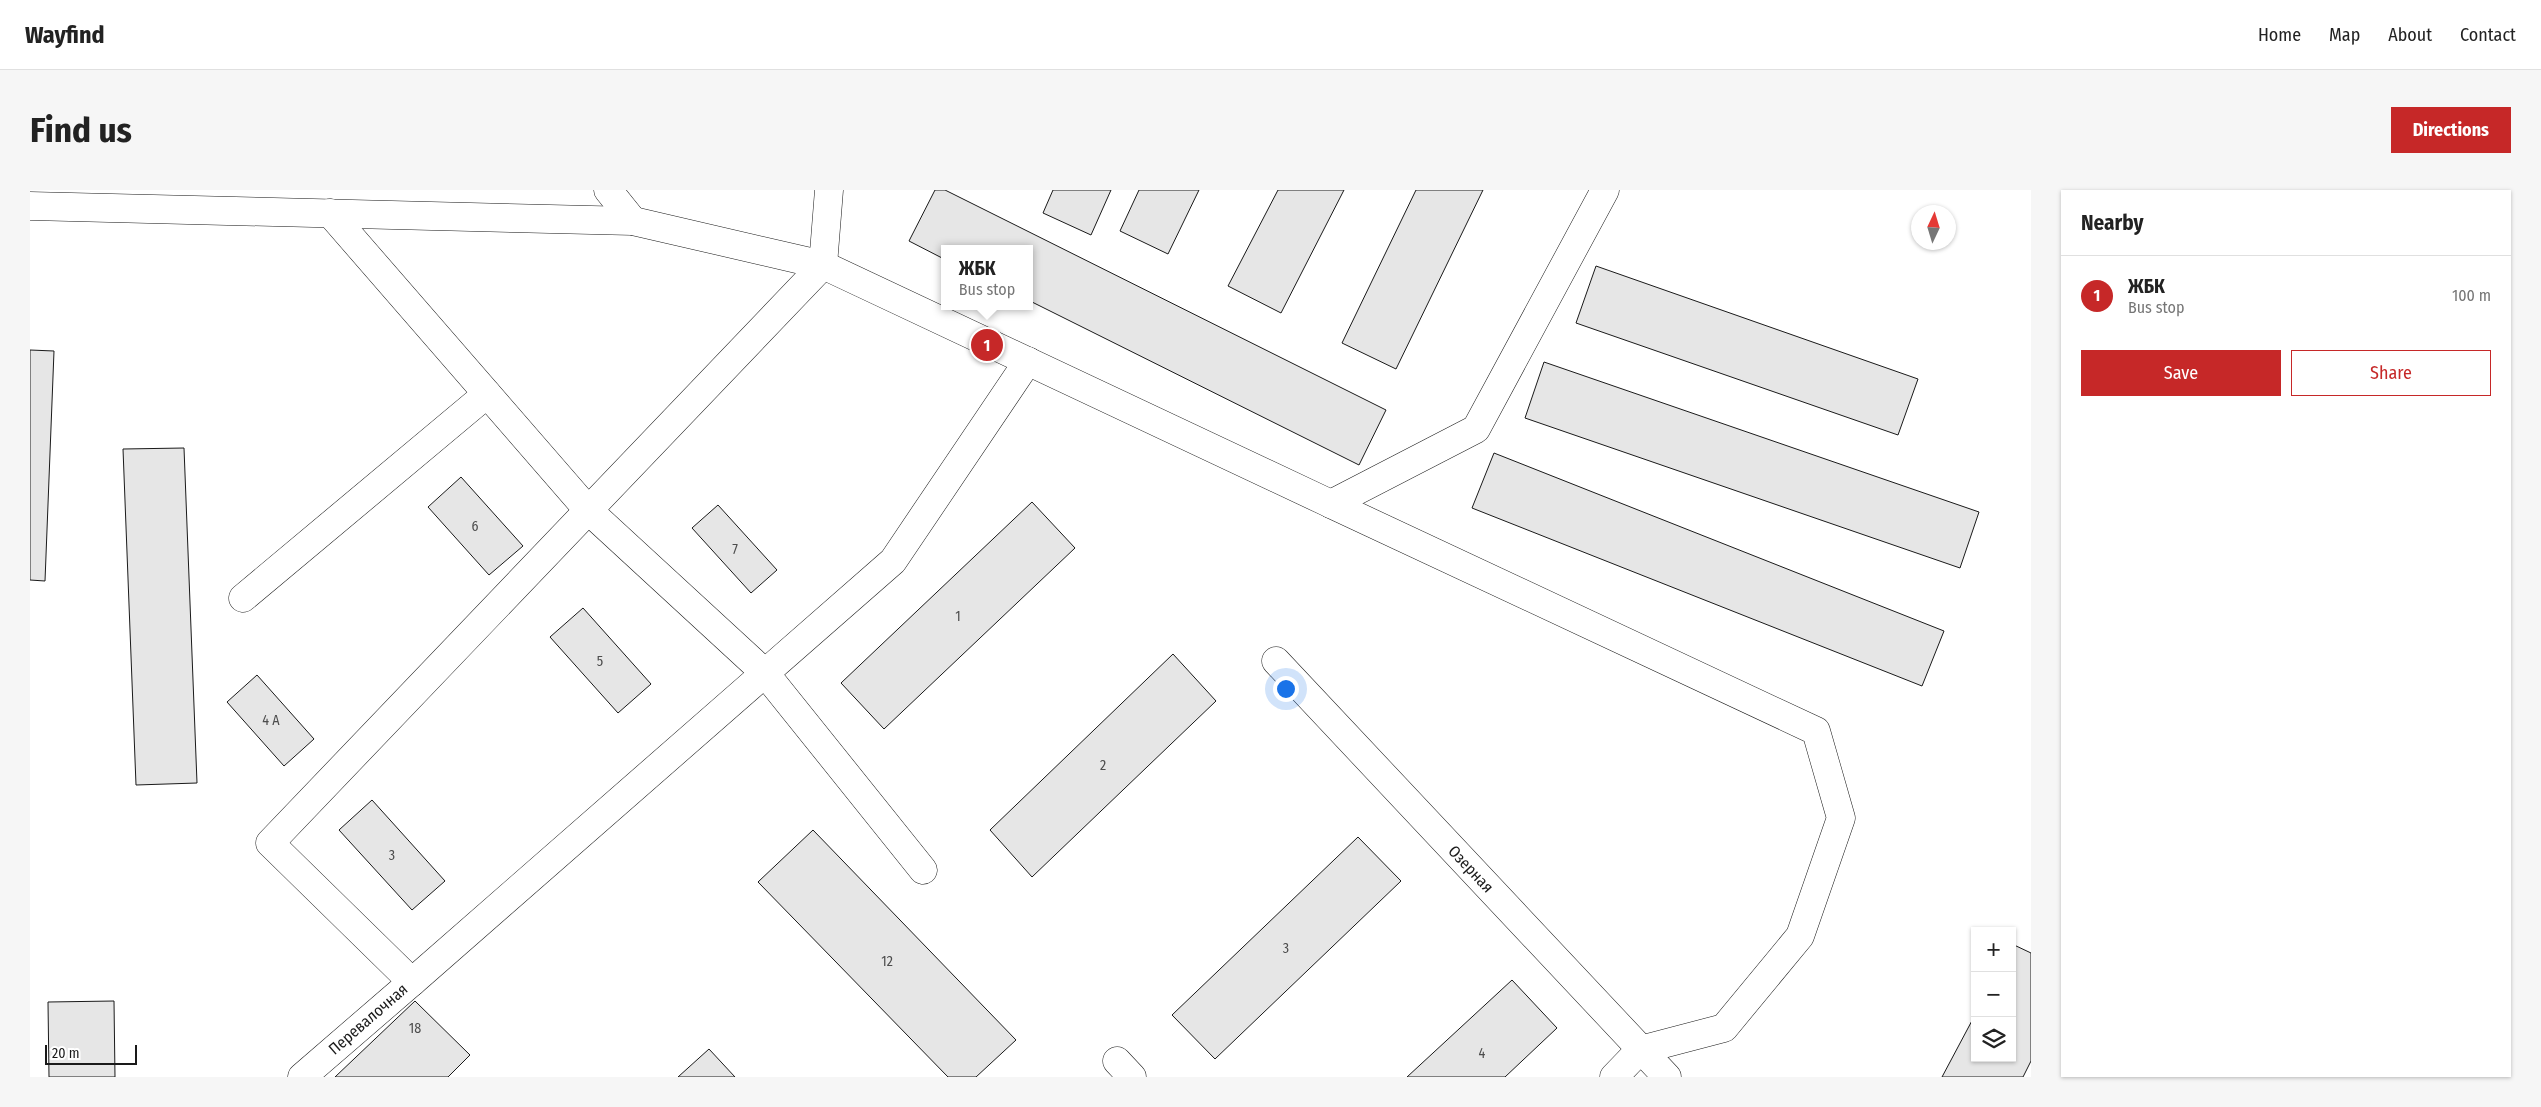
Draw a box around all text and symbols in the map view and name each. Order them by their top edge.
text: Wayfind [25,21,105,49]
text: Home [2258,24,2301,46]
text: Map [2329,24,2360,46]
text: About [2388,24,2432,46]
text: Contact [2460,24,2516,46]
button: Directions [2391,107,2511,153]
text: Find us [30,109,132,151]
north arrow [1911,205,1956,250]
text: Nearby [2081,210,2143,236]
popup [941,245,1033,310]
text: ЖБК [959,257,996,280]
text: ЖБК [2128,275,2165,298]
text: Bus stop [959,280,1015,299]
text: 1 [2094,286,2100,305]
text: 100 m [2452,286,2491,305]
text: Bus stop [2128,298,2184,317]
pin: 1 [971,326,1003,364]
button: Save [2081,350,2281,396]
button: Share [2291,350,2491,396]
house number: 6 [472,518,479,535]
house number: 7 [732,541,738,558]
house number: 1 [955,608,961,625]
house number: 5 [597,653,603,670]
your location [1273,676,1299,702]
house number: 4 А [262,712,280,729]
house number: 2 [1100,757,1106,774]
street label: Озерная [1444,841,1498,897]
house number: 3 [389,847,395,864]
map controls [1971,927,2016,1062]
button: + [1971,927,2016,972]
house number: 3 [1283,940,1289,957]
house number: 12 [881,953,893,970]
button: − [1971,972,2016,1017]
street label: Перевалочная [325,980,411,1058]
button: layers [1971,1017,2016,1062]
house number: 18 [409,1020,421,1037]
scale bar [45,1042,138,1065]
text: 20 m [52,1045,80,1062]
house number: 4 [1479,1045,1486,1062]

